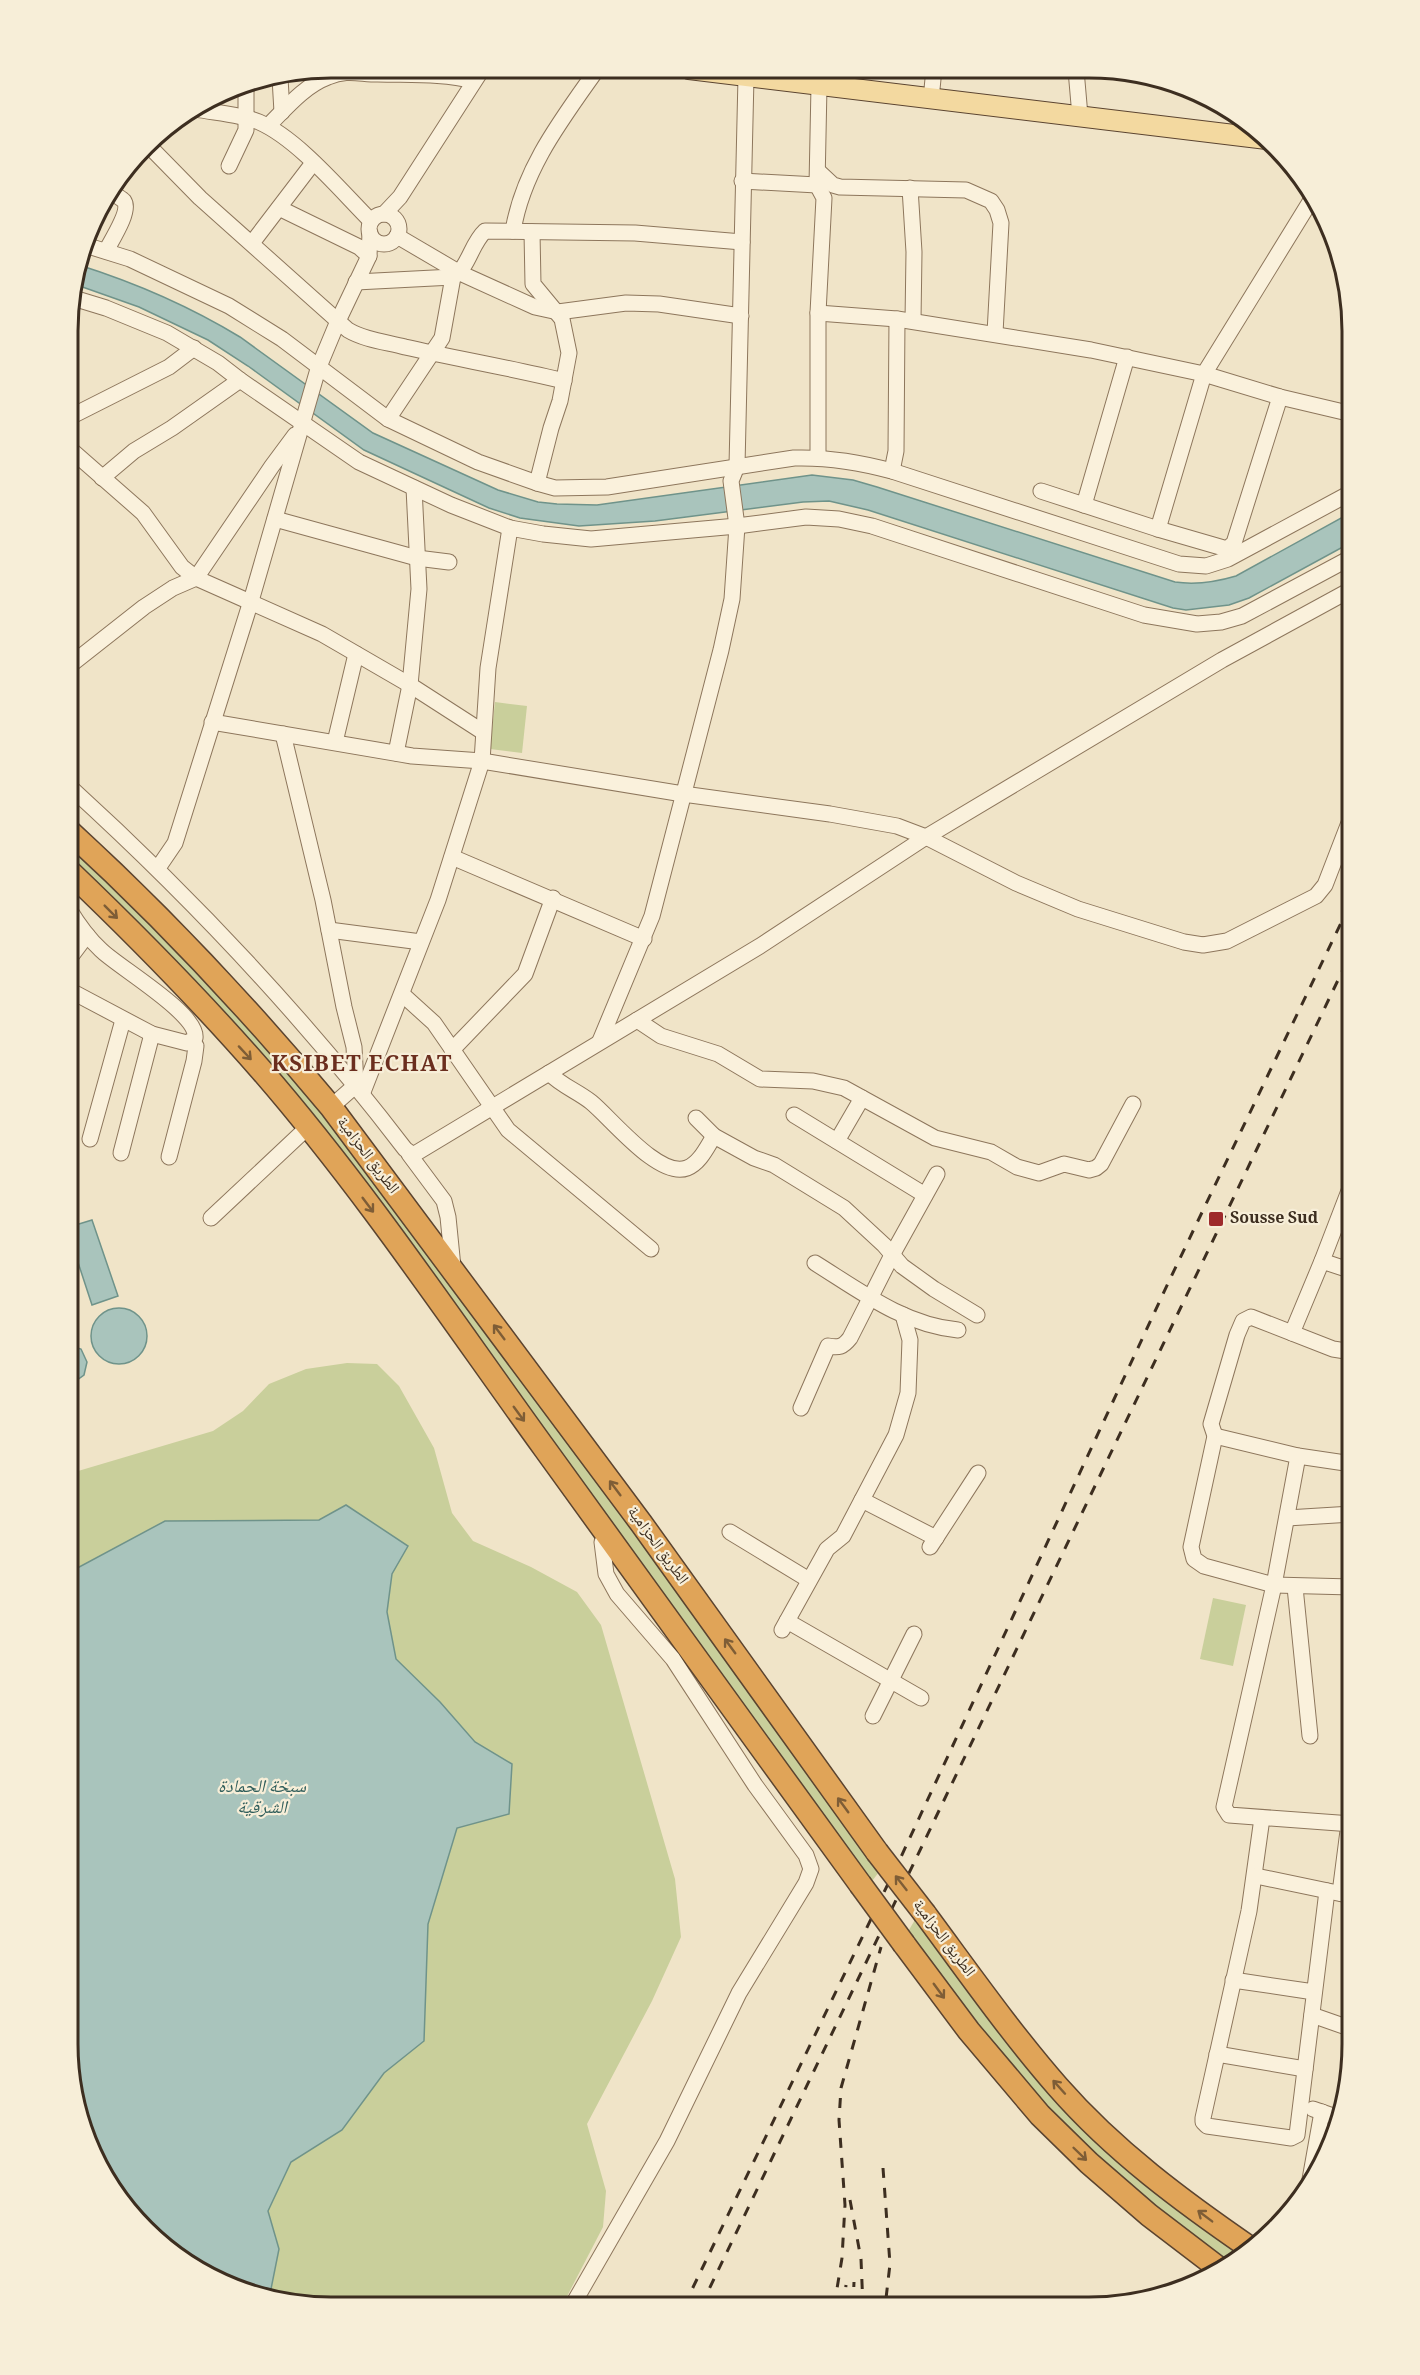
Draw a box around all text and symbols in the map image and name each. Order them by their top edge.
one-way arrow [104,904,119,919]
one-way arrow [238,1045,252,1060]
district label: KSIBET ECHAT [271,1047,453,1085]
street label: الطريق الحزامية [329,1111,405,1201]
one-way arrow [362,1196,374,1212]
place label: Sousse Sud [1230,1206,1319,1233]
marker: Sousse Sud [1207,1210,1225,1228]
one-way arrow [492,1324,505,1340]
one-way arrow [513,1405,526,1421]
one-way arrow [609,1481,621,1497]
street label: الطريق الحزامية [619,1501,695,1591]
one-way arrow [723,1639,736,1655]
water label: سبخة الحمادة الشرقية [218,1773,306,1824]
one-way arrow [837,1797,849,1813]
one-way arrow [895,1875,908,1891]
street label: الطريق الحزامية [905,1894,981,1984]
one-way arrow [933,1982,945,1998]
one-way arrow [1052,2080,1066,2095]
one-way arrow [1072,2147,1087,2161]
one-way arrow [1197,2210,1213,2223]

